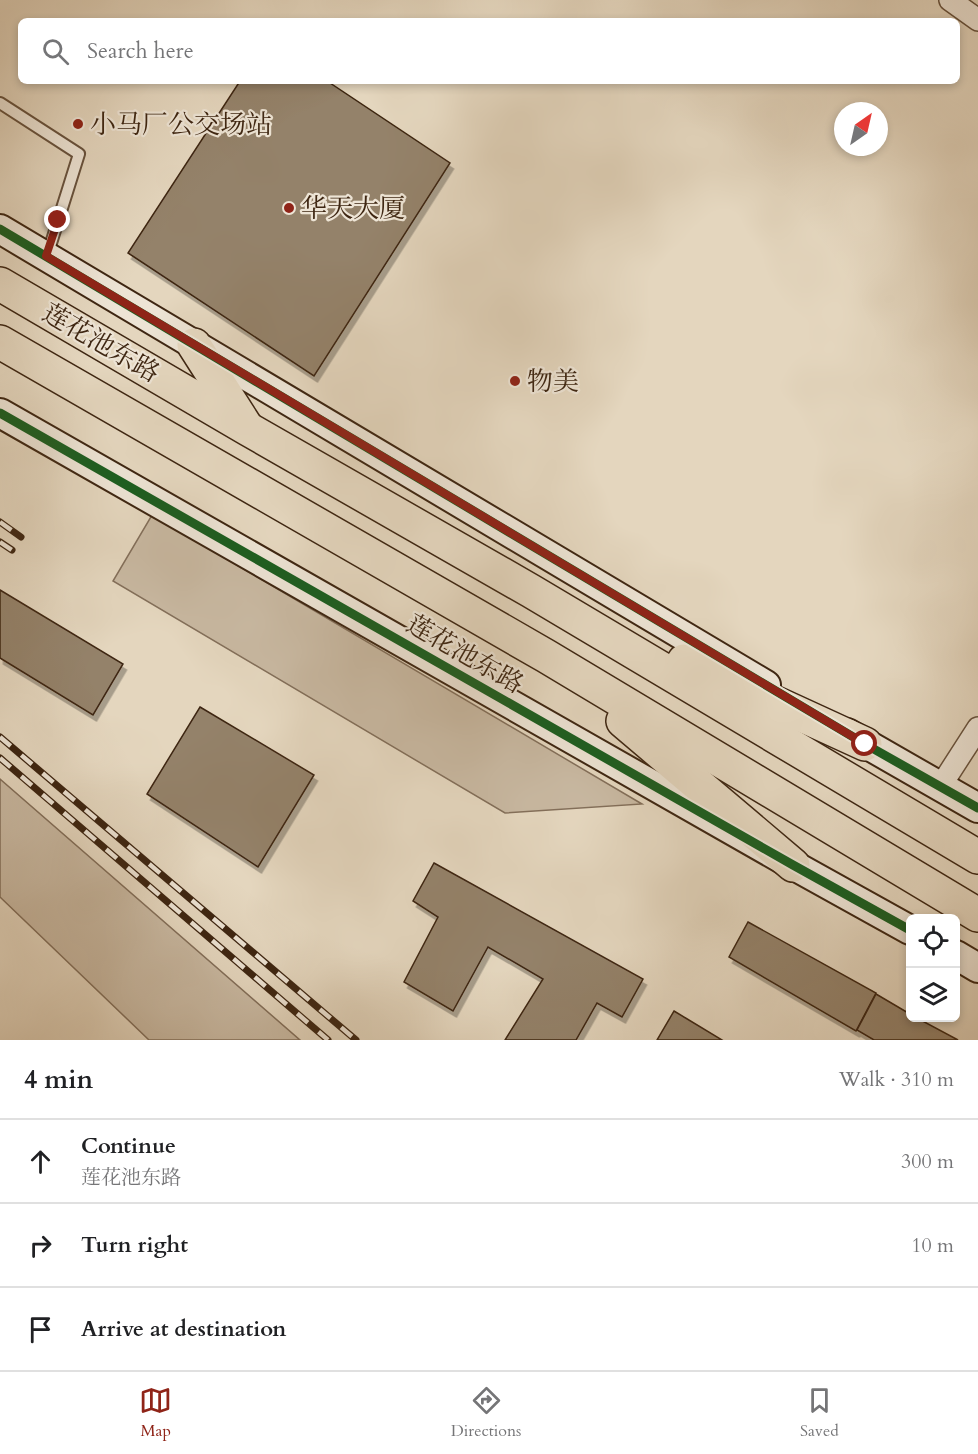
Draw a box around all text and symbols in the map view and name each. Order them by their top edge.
search box [18,18,960,84]
icon: search [39,35,72,68]
text: Search here [87,36,194,66]
north arrow [834,102,888,156]
place label: 小马厂公交场站 [90,107,272,142]
marker: 小马厂公交场站 [71,117,85,131]
place label: 华天大厦 [301,191,405,226]
marker: 华天大厦 [282,201,296,215]
route end [44,206,70,232]
street label: 莲花池东路 [36,295,166,391]
place label: 物美 [527,364,579,399]
marker: 物美 [508,374,522,388]
street label: 莲花池东路 [400,606,530,702]
route start [851,730,877,756]
map controls [906,914,960,1022]
button: locate [906,914,960,968]
button: layers [906,968,960,1022]
text: 4 min [24,1062,93,1097]
text: Walk · 310 m [839,1066,954,1093]
text: Continue [81,1131,176,1161]
icon: ahead [24,1145,57,1178]
text: 300 m [901,1148,954,1175]
text: 莲花池东路 [81,1164,181,1191]
icon: right [24,1229,57,1262]
text: Turn right [81,1230,188,1260]
text: 10 m [911,1232,954,1259]
icon: arrive [24,1313,57,1346]
text: Arrive at destination [81,1314,286,1344]
tab: Map [139,1384,172,1442]
tab: Directions [451,1384,521,1442]
tab: Saved [800,1384,839,1442]

